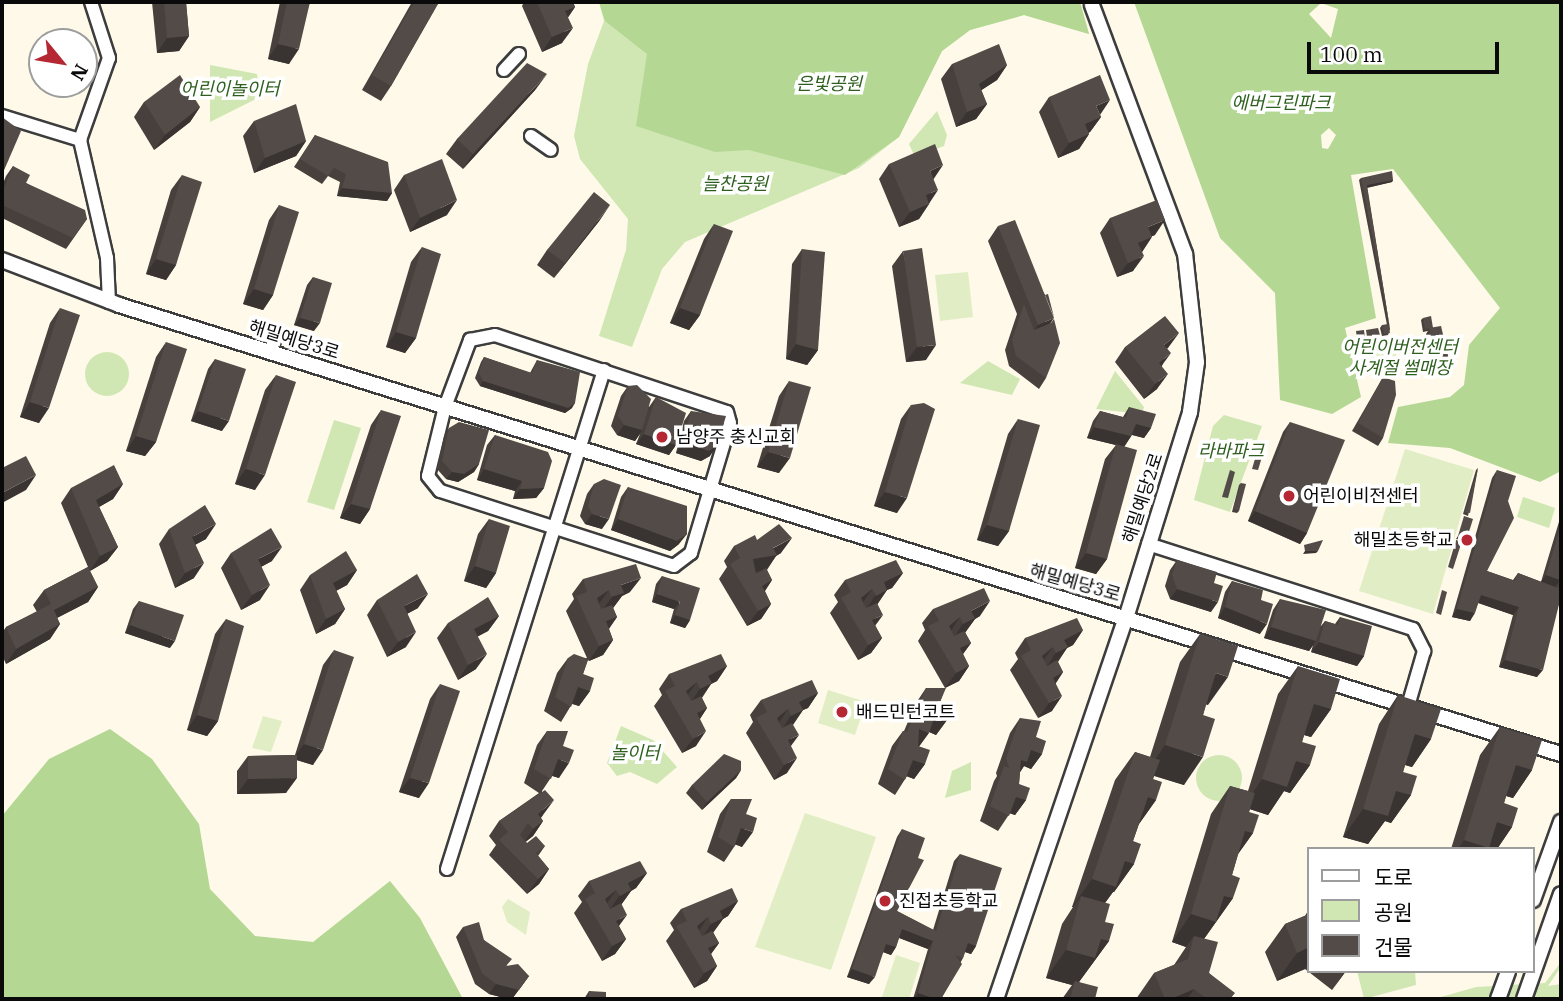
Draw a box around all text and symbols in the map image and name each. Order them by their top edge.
north arrow [28,28,98,98]
scale bar [1311,28,1504,72]
text: 100 m [1320,40,1383,68]
text: N [65,60,94,85]
park label: 은빛공원 [796,73,862,95]
park label: 어린이놀이터 [180,78,280,100]
park label: 에버그린파크 [1231,92,1331,114]
park label: 늘찬공원 [702,173,768,195]
street label: 해밀예당3로 [246,316,342,364]
park label: 어린이버전센터 사계절 썰매장 [1342,337,1458,380]
place label: 남양주 충신교회 [676,426,796,448]
marker: 남양주 충신교회 [654,429,670,445]
park label: 라바파크 [1198,440,1264,462]
street label: 해밀예당2로 [1118,450,1168,546]
place label: 어린이비전센터 [1303,485,1419,507]
marker: 어린이비전센터 [1281,488,1297,504]
place label: 해밀초등학교 [1354,529,1453,551]
marker: 해밀초등학교 [1459,532,1475,548]
street label: 해밀예당3로 [1027,560,1123,606]
place label: 배드민턴코트 [856,701,955,723]
marker: 배드민턴코트 [834,704,850,720]
park label: 놀이터 [610,742,660,764]
legend [1308,847,1535,973]
text: 도로 [1374,863,1413,891]
place label: 진접초등학교 [899,890,998,912]
marker: 진접초등학교 [877,893,893,909]
text: 공원 [1374,898,1413,926]
text: 건물 [1374,933,1413,961]

